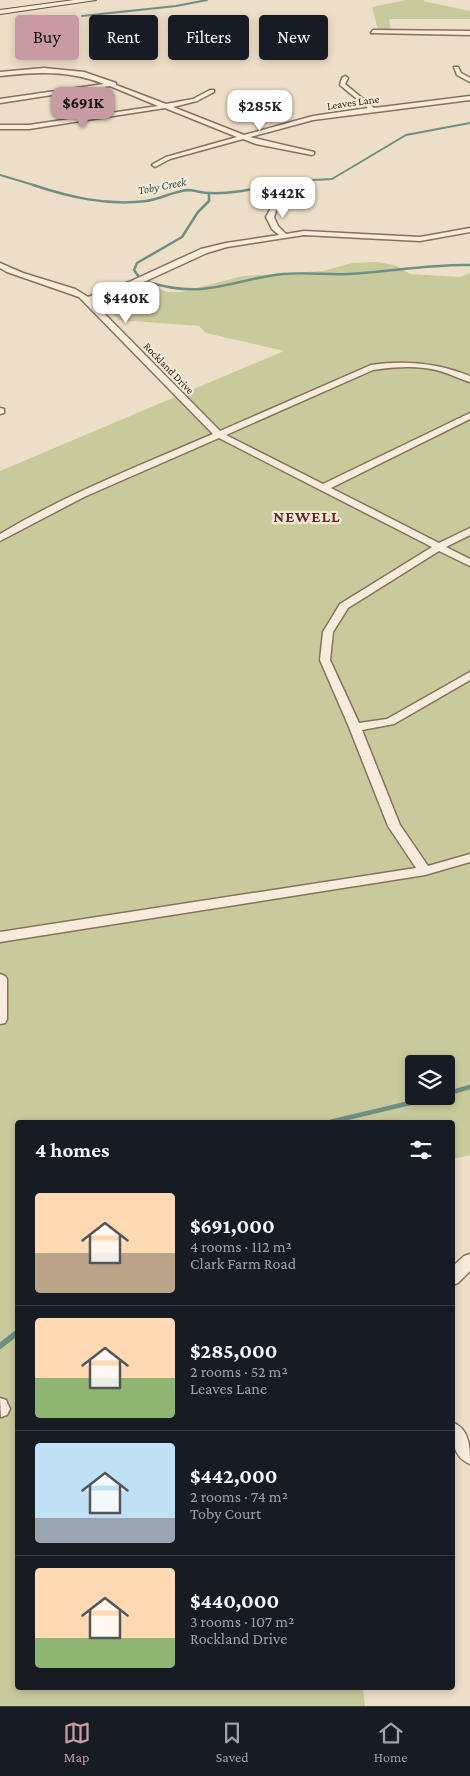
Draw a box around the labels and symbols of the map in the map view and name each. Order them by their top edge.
pin: $691K [48,86,118,129]
pin: $285K [225,90,295,132]
street label: Leaves Lane [326,92,380,112]
water label: Toby Creek [137,174,188,198]
pin: $442K [248,176,318,219]
pin: $440K [91,282,161,324]
street label: Rockland Drive [141,340,197,396]
district label: NEWELL [273,508,341,525]

